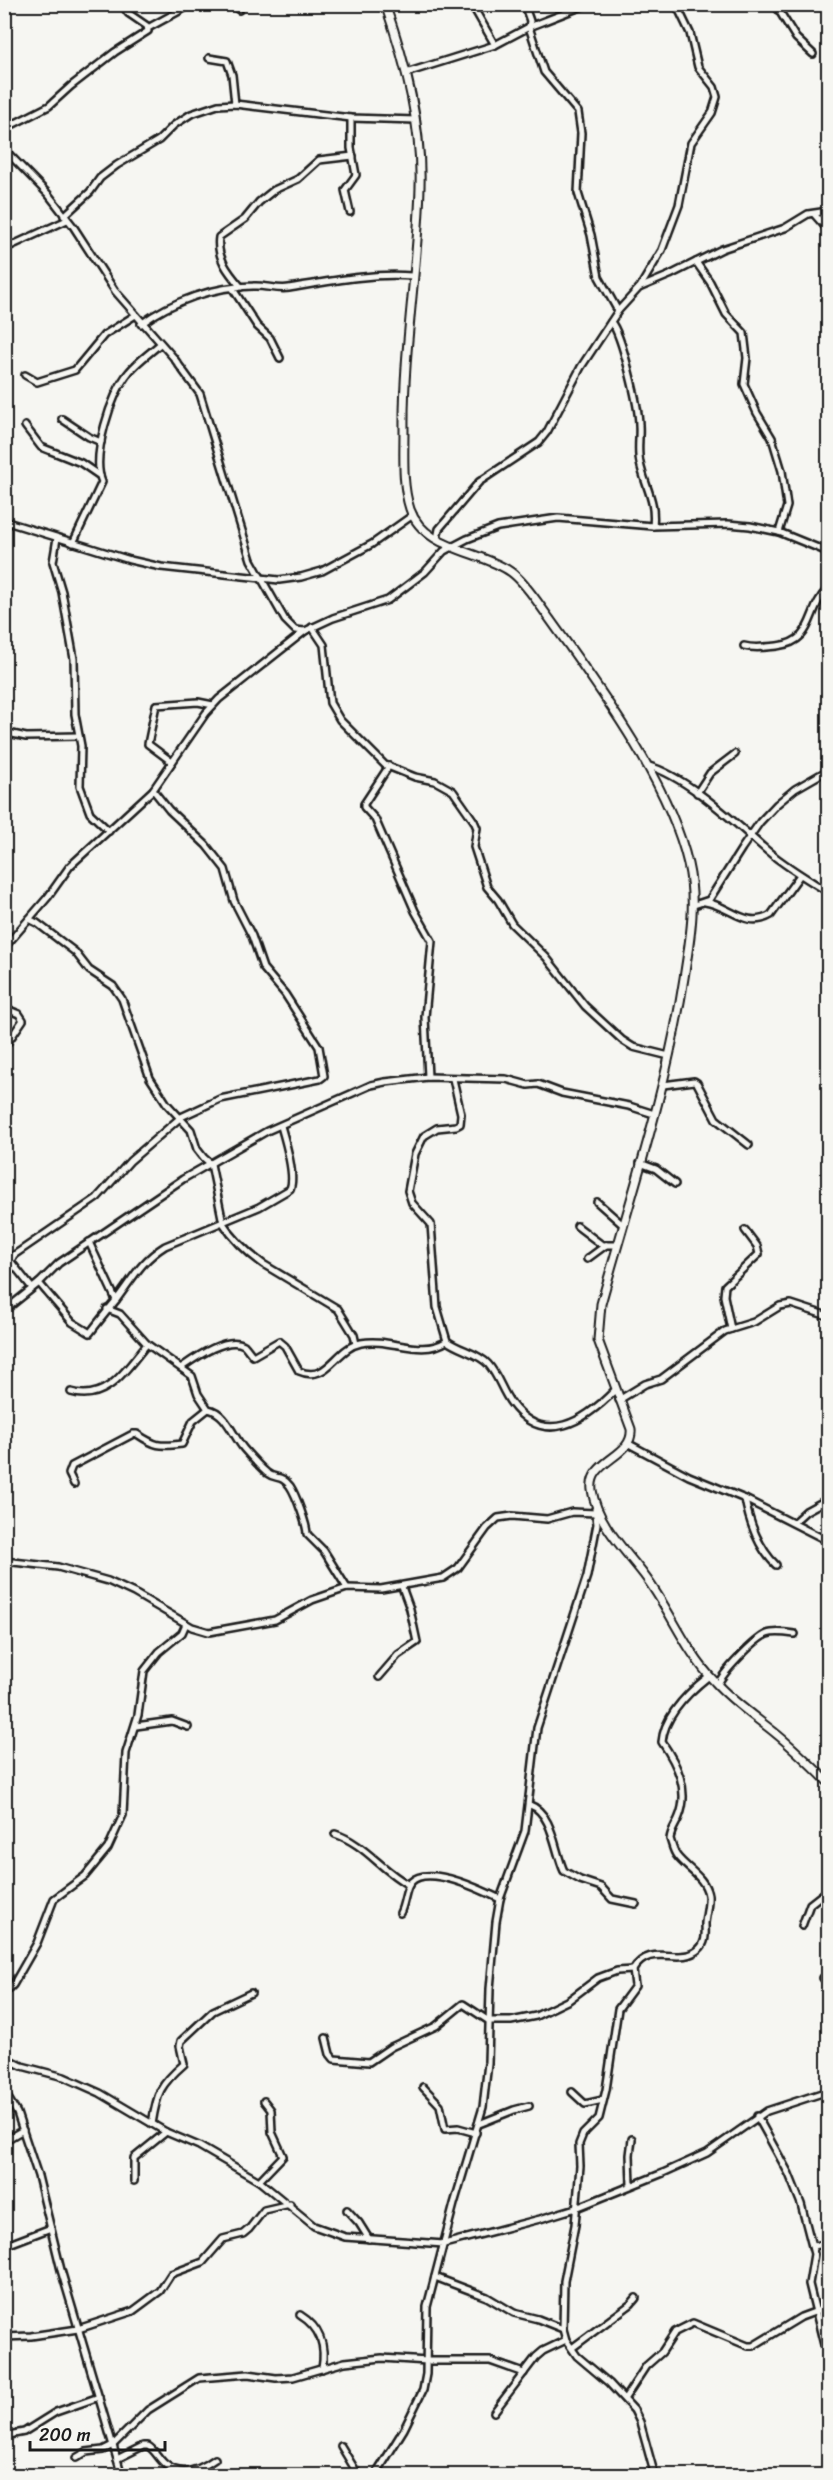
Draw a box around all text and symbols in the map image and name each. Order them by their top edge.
scale bar [30,2414,165,2452]
text: 200 m [39,2419,91,2451]

